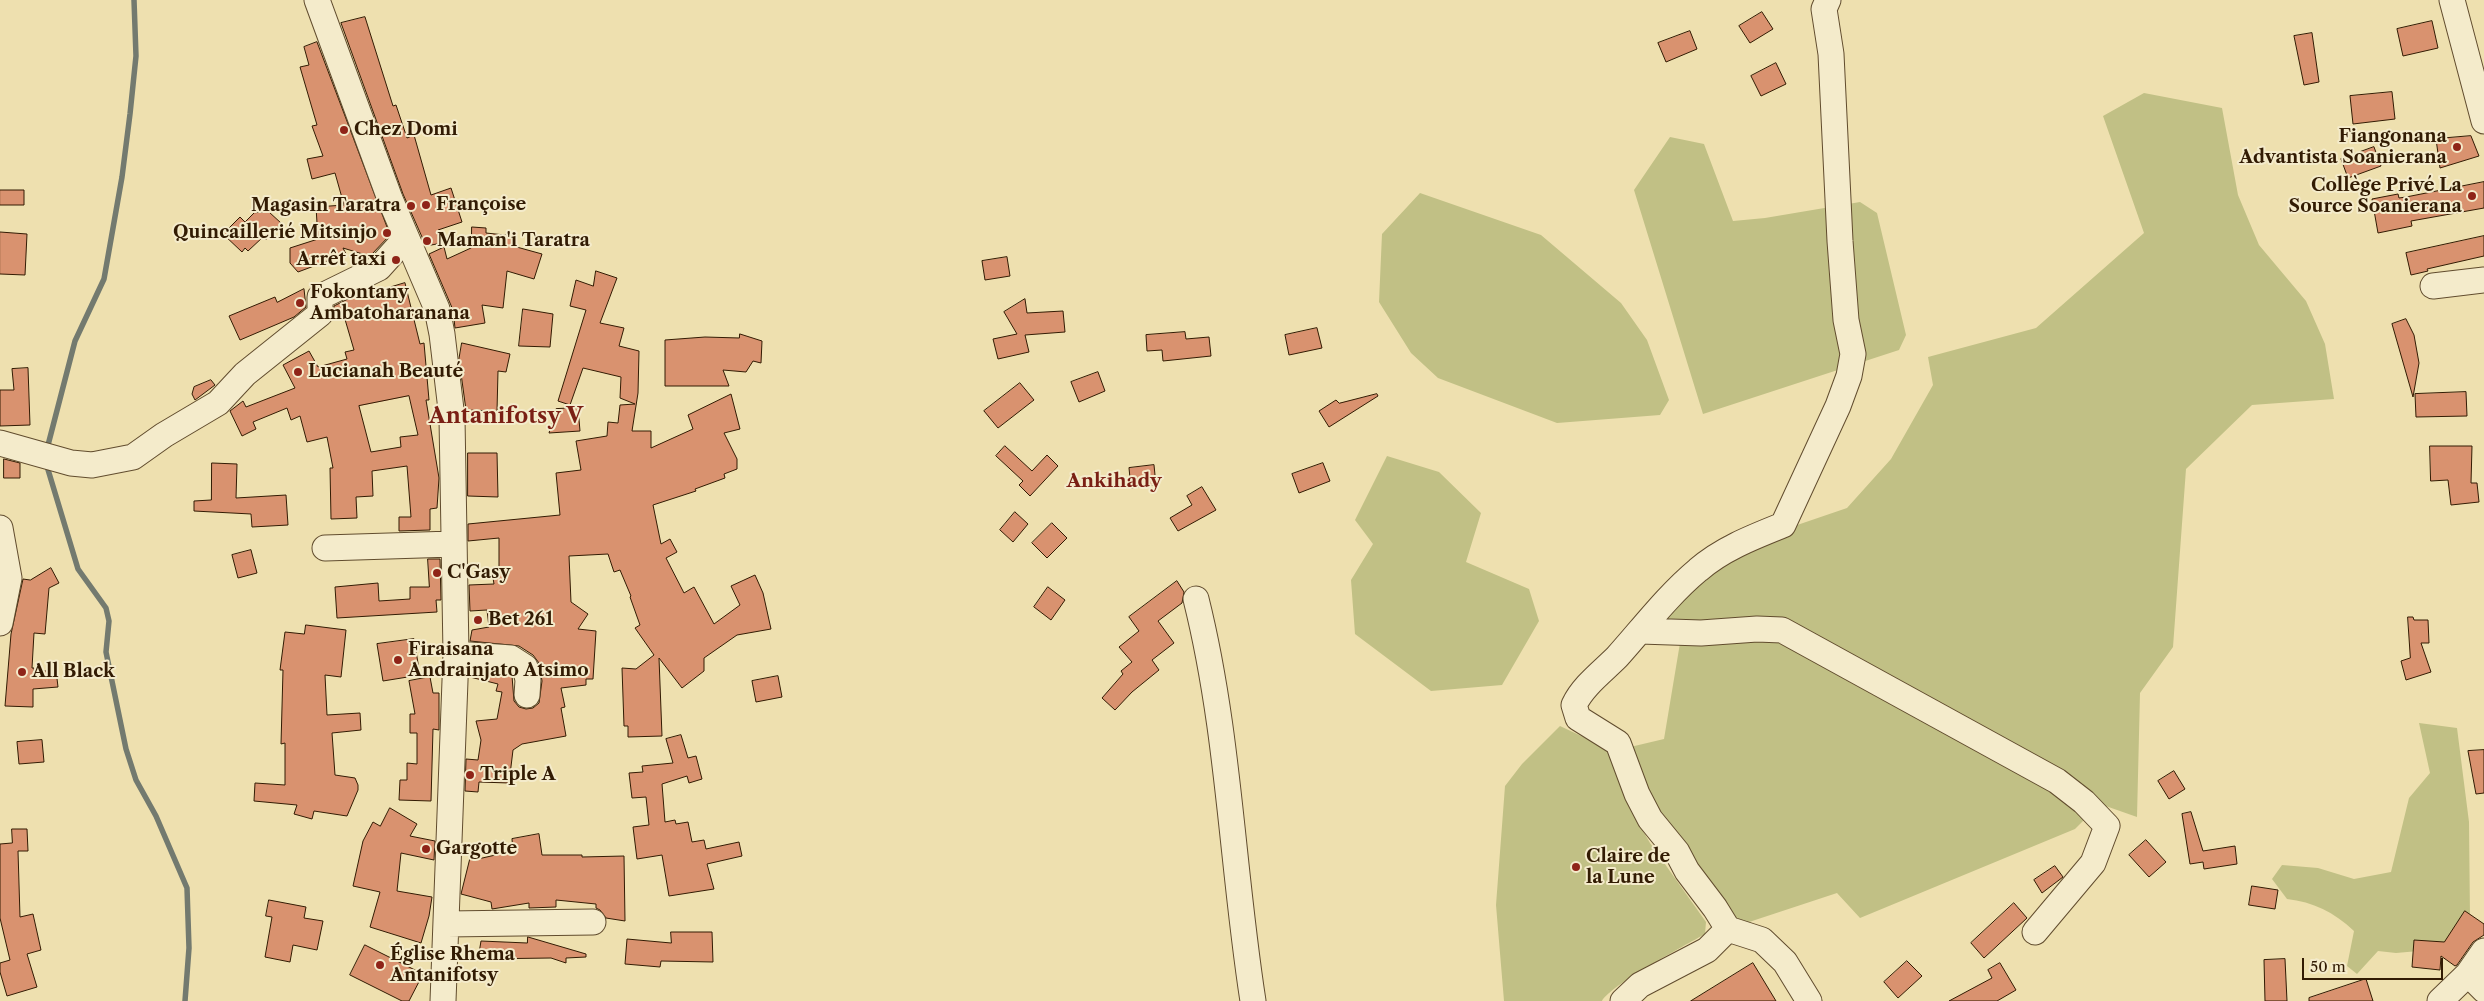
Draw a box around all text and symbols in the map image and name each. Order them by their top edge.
place label: Chez Domi [354,119,458,141]
marker: Chez Domi [338,124,350,136]
place label: Fiangonana Advantista Soanierana [2239,126,2447,168]
marker: Fiangonana Advantista Soanierana [2451,141,2463,153]
place label: Collège Privé La Source Soanierana [2289,175,2462,218]
marker: Collège Privé La Source Soanierana [2466,190,2478,202]
place label: Françoise [436,194,526,216]
place label: Magasin Taratra [251,195,401,217]
marker: Françoise [420,199,432,211]
marker: Magasin Taratra [405,200,417,212]
place label: Quincaillerié Mitsinjo [173,222,377,244]
marker: Quincaillerié Mitsinjo [381,227,393,239]
place label: Maman'i Taratra [437,230,590,252]
marker: Maman'i Taratra [421,235,433,247]
place label: Arrêt taxi [296,249,386,271]
marker: Arrêt taxi [390,254,402,266]
place label: Fokontany Ambatoharanana [310,282,470,324]
marker: Fokontany Ambatoharanana [294,297,306,309]
place label: Lucianah Beauté [308,361,463,383]
marker: Lucianah Beauté [292,366,304,378]
district label: Antanifotsy V [429,404,583,430]
district label: Ankihady [1066,471,1162,493]
place label: C'Gasy [447,562,510,584]
marker: C'Gasy [431,567,443,579]
place label: Bet 261 [488,609,553,631]
marker: Bet 261 [472,614,484,626]
place label: Firaisana Andrainjato Atsimo [408,639,589,682]
marker: Firaisana Andrainjato Atsimo [392,654,404,666]
place label: All Black [32,661,115,683]
marker: All Black [16,666,28,678]
place label: Triple A [480,764,556,786]
marker: Triple A [464,769,476,781]
place label: Gargotte [436,838,517,860]
marker: Gargotte [420,843,432,855]
place label: Claire de la Lune [1586,846,1670,889]
marker: Claire de la Lune [1570,861,1582,873]
place label: Église Rhema Antanifotsy [390,944,515,986]
scale bar [2304,948,2445,980]
text: 50 m [2310,957,2346,976]
marker: Église Rhema Antanifotsy [374,959,386,971]

